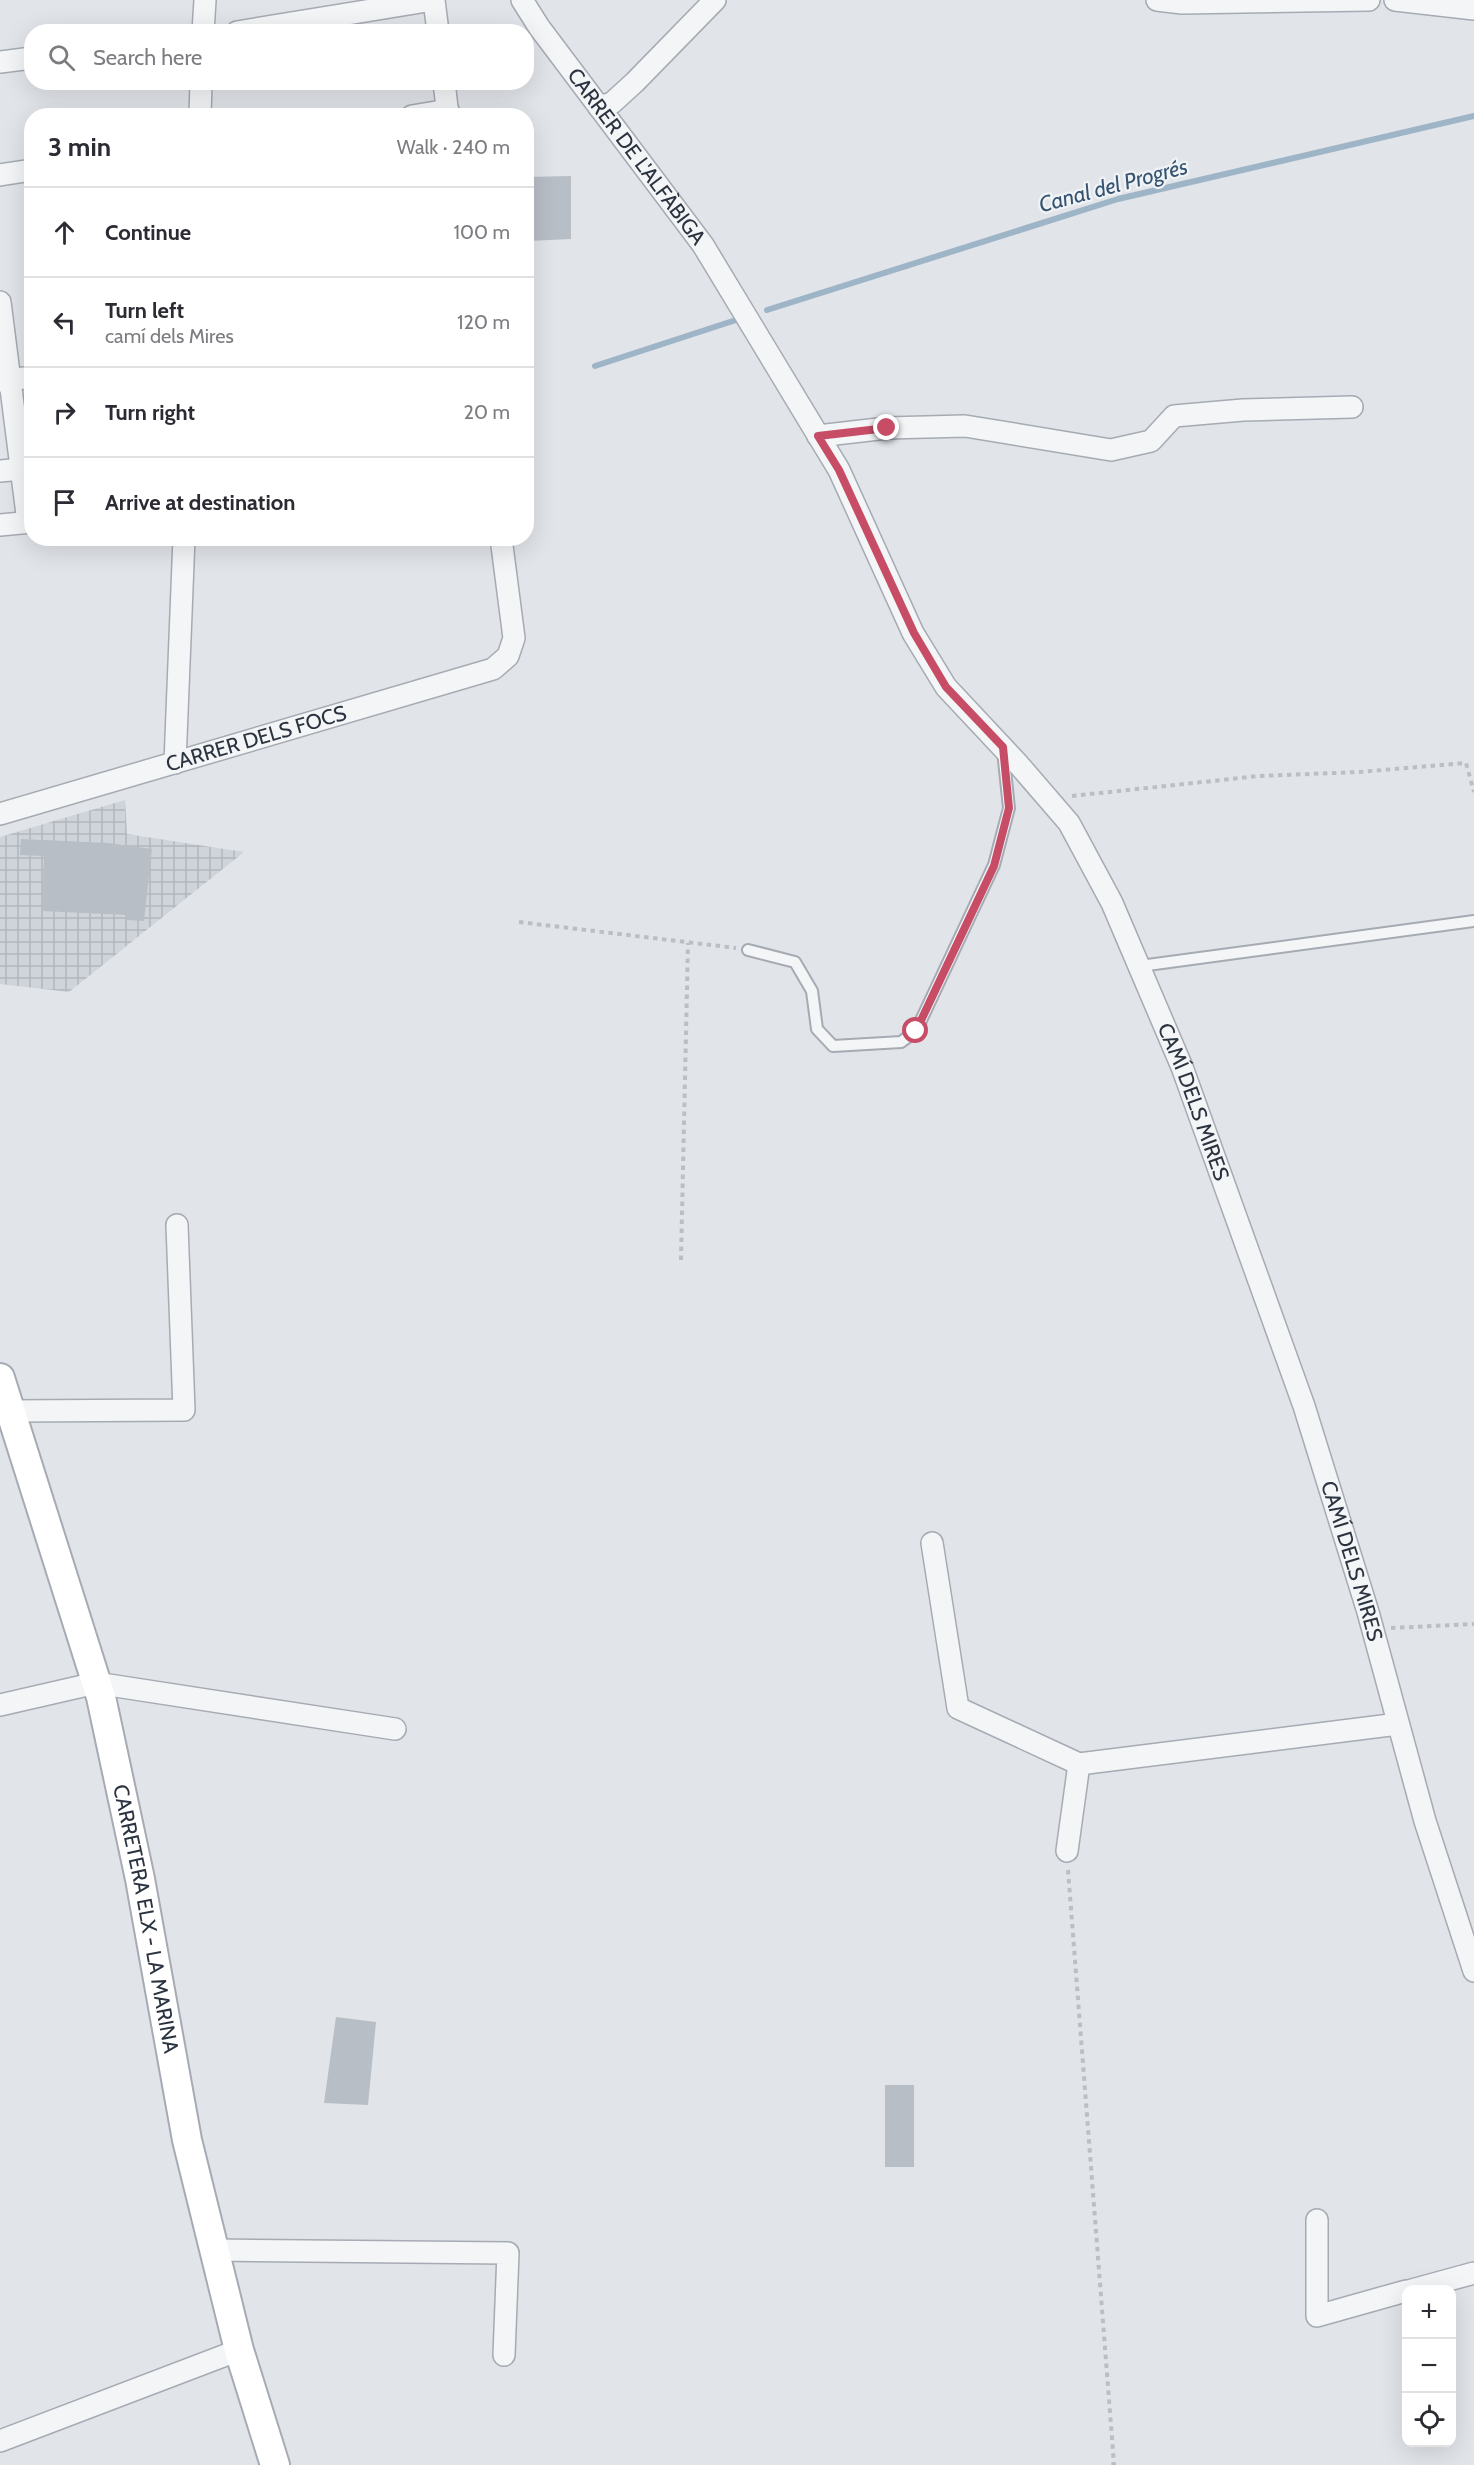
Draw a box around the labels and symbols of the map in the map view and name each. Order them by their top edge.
street label: CARRER DE L'ALFÀBIGA [562,63,711,250]
water label: Canal del Progrés [1036,153,1191,218]
route end [873,414,899,440]
street label: CARRER DELS FOCS [163,700,349,777]
route start [902,1017,928,1043]
street label: CAMÍ DELS MIRES [1153,1019,1235,1184]
street label: CAMÍ DELS MIRES [1316,1478,1388,1644]
street label: CARRETERA ELX - LA MARINA [108,1782,184,2055]

